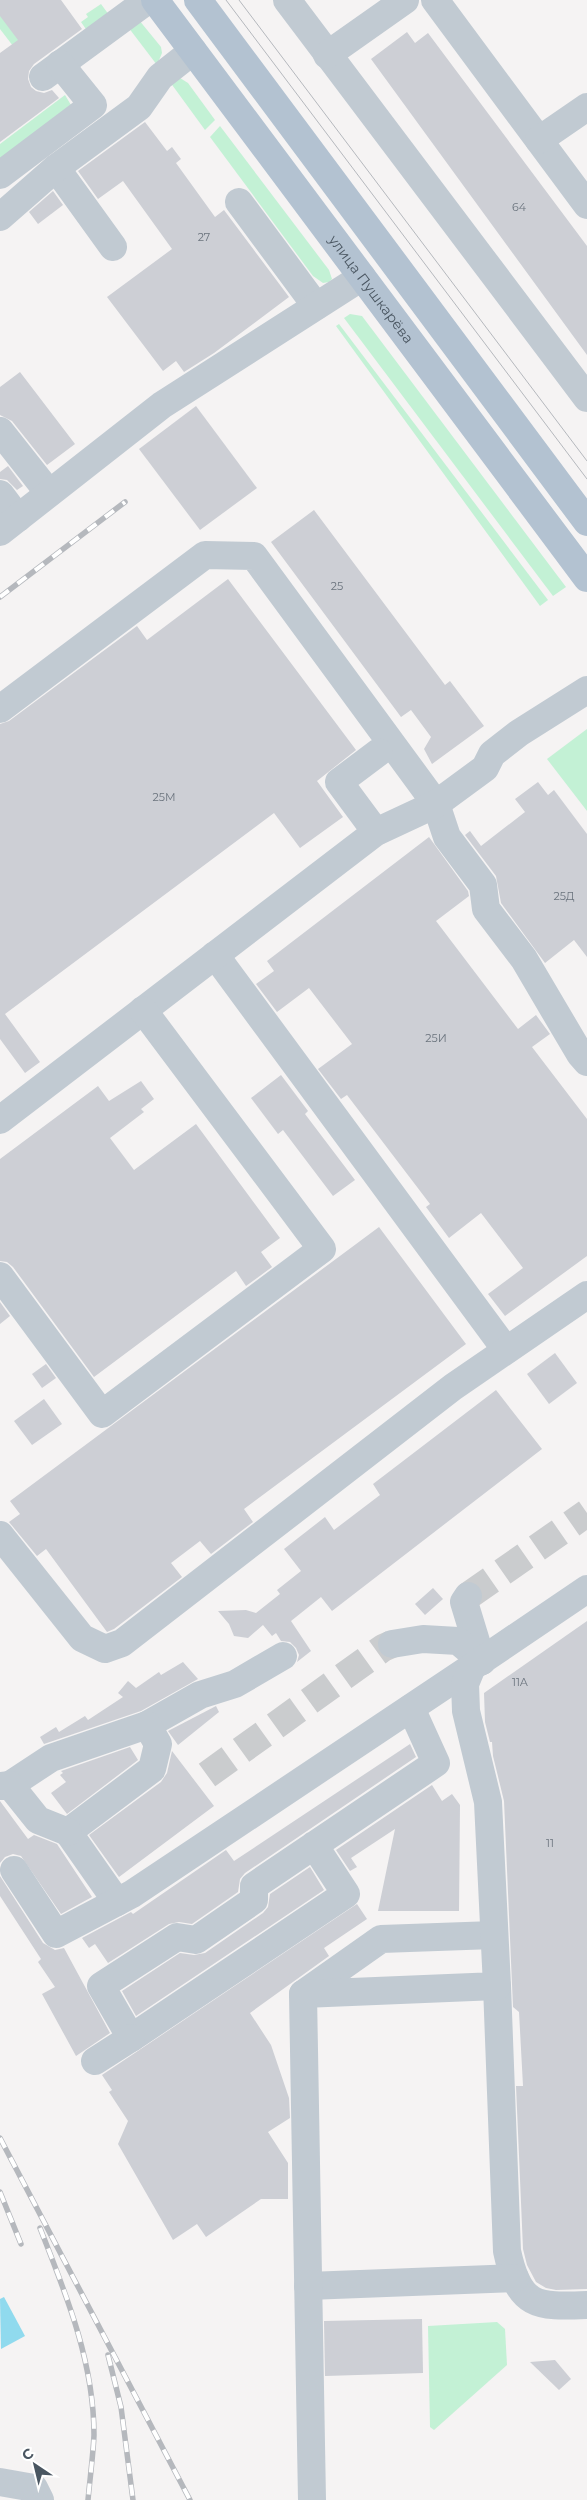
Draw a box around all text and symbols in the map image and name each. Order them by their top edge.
house number: 64 [512,200,527,214]
house number: 27 [198,230,210,244]
street label: улица Пушкарёва [324,231,418,347]
house number: 25 [331,579,343,593]
house number: 25М [152,790,176,804]
house number: 25Д [553,889,575,903]
house number: 25И [425,1031,447,1045]
house number: 11А [512,1675,529,1689]
house number: 11 [546,1836,554,1850]
north arrow [10,2440,60,2490]
text: С [18,2444,37,2465]

